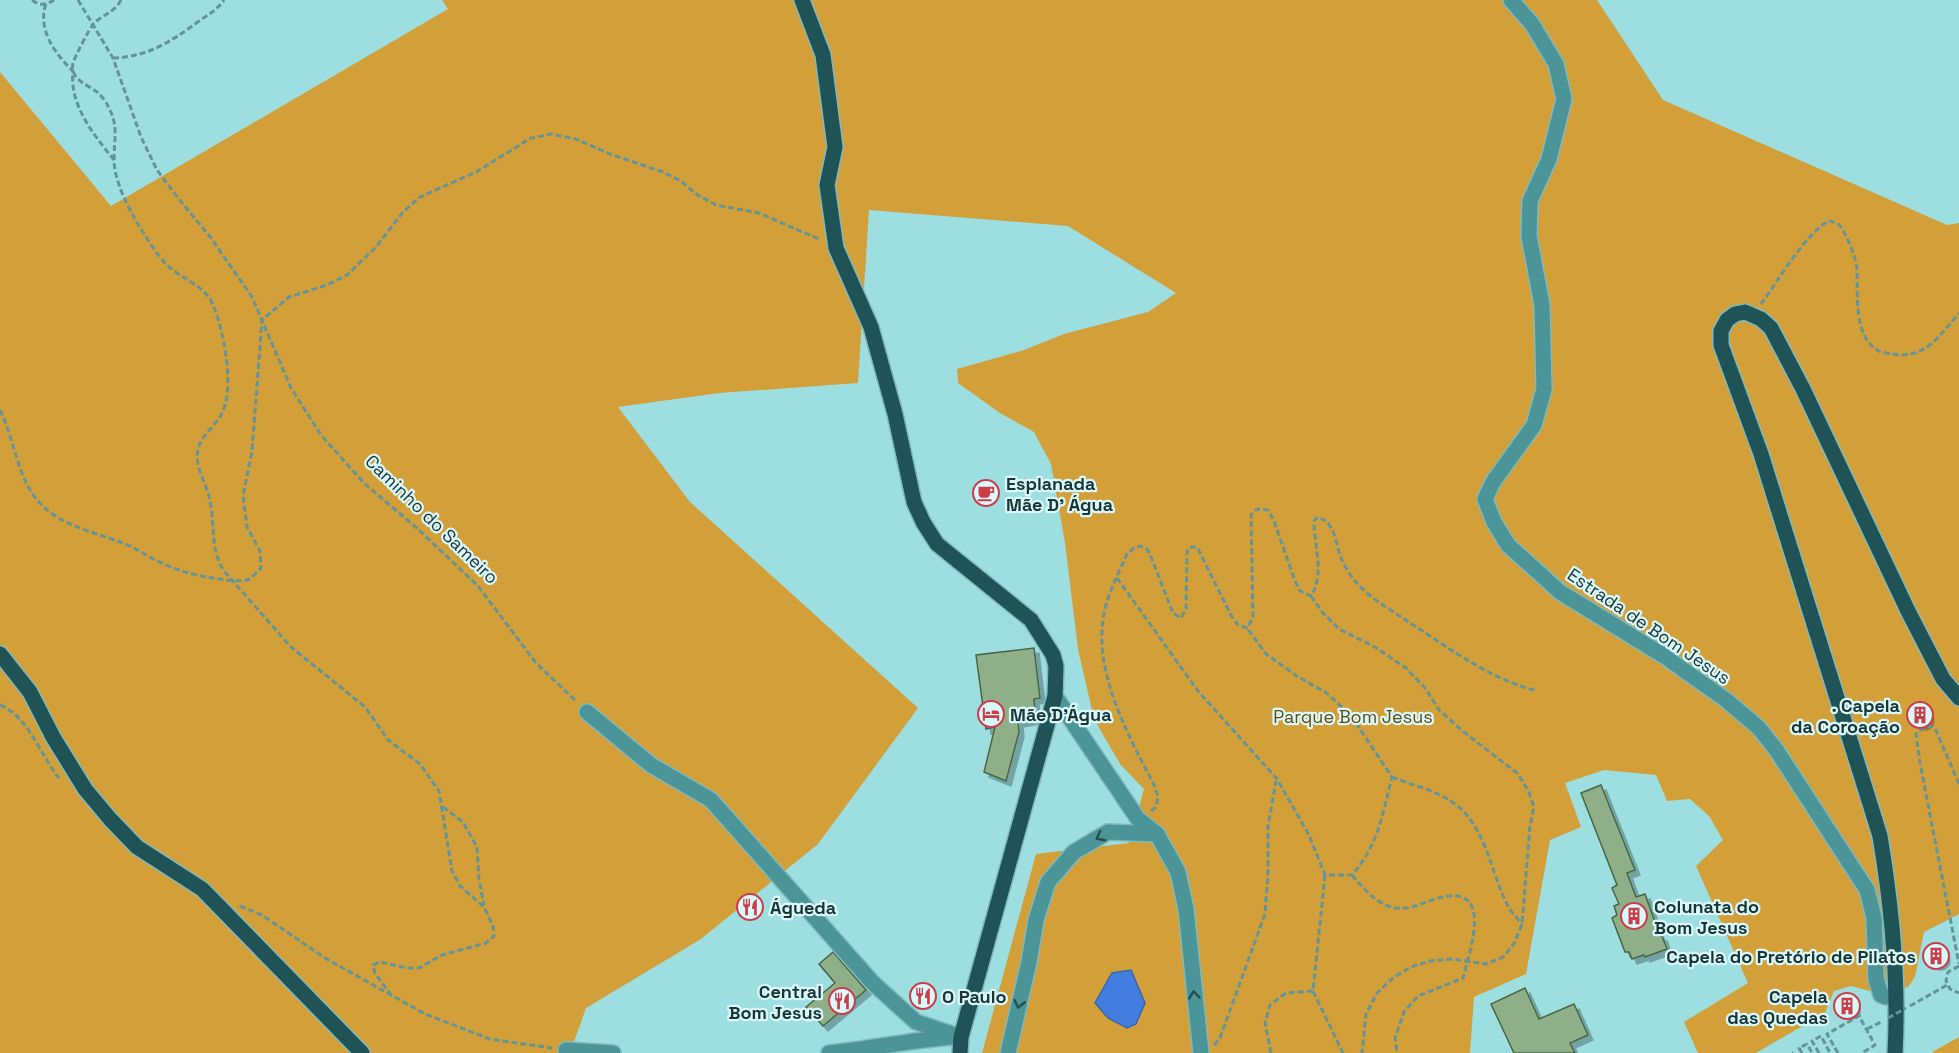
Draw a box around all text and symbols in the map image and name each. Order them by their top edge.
street label: Caminho do Sameiro [361,449,503,589]
place label: Esplanada Mãe D' Água [1006,472,1114,516]
cafe icon: Esplanada Mãe D' Água [971,478,1001,508]
street label: Estrada de Bom Jesus [1563,563,1735,689]
place label: . Capela da Coroação [1791,694,1901,738]
hotel icon: Mãe D'Água [976,699,1006,729]
building icon: . Capela da Coroação [1905,700,1935,730]
place label: Mãe D'Água [1010,703,1112,726]
park label: Parque Bom Jesus [1273,705,1433,728]
one-way arrow [1096,830,1106,841]
restaurant icon: Águeda [735,892,765,922]
place label: Colunata do Bom Jesus [1654,895,1759,939]
place label: Águeda [770,896,837,919]
building icon: Colunata do Bom Jesus [1619,901,1649,931]
building icon: Capela do Pretório de Pilatos [1921,941,1951,971]
place label: Capela do Pretório de Pilatos [1666,945,1916,968]
place label: Central Bom Jesus [728,980,822,1024]
restaurant icon: O Paulo [908,981,938,1011]
place label: O Paulo [942,985,1006,1008]
place label: Capela das Quedas [1727,985,1829,1029]
restaurant icon: Central Bom Jesus [827,986,857,1016]
one-way arrow [1188,990,1201,999]
building icon: Capela das Quedas [1832,991,1862,1021]
one-way arrow [1013,999,1026,1009]

